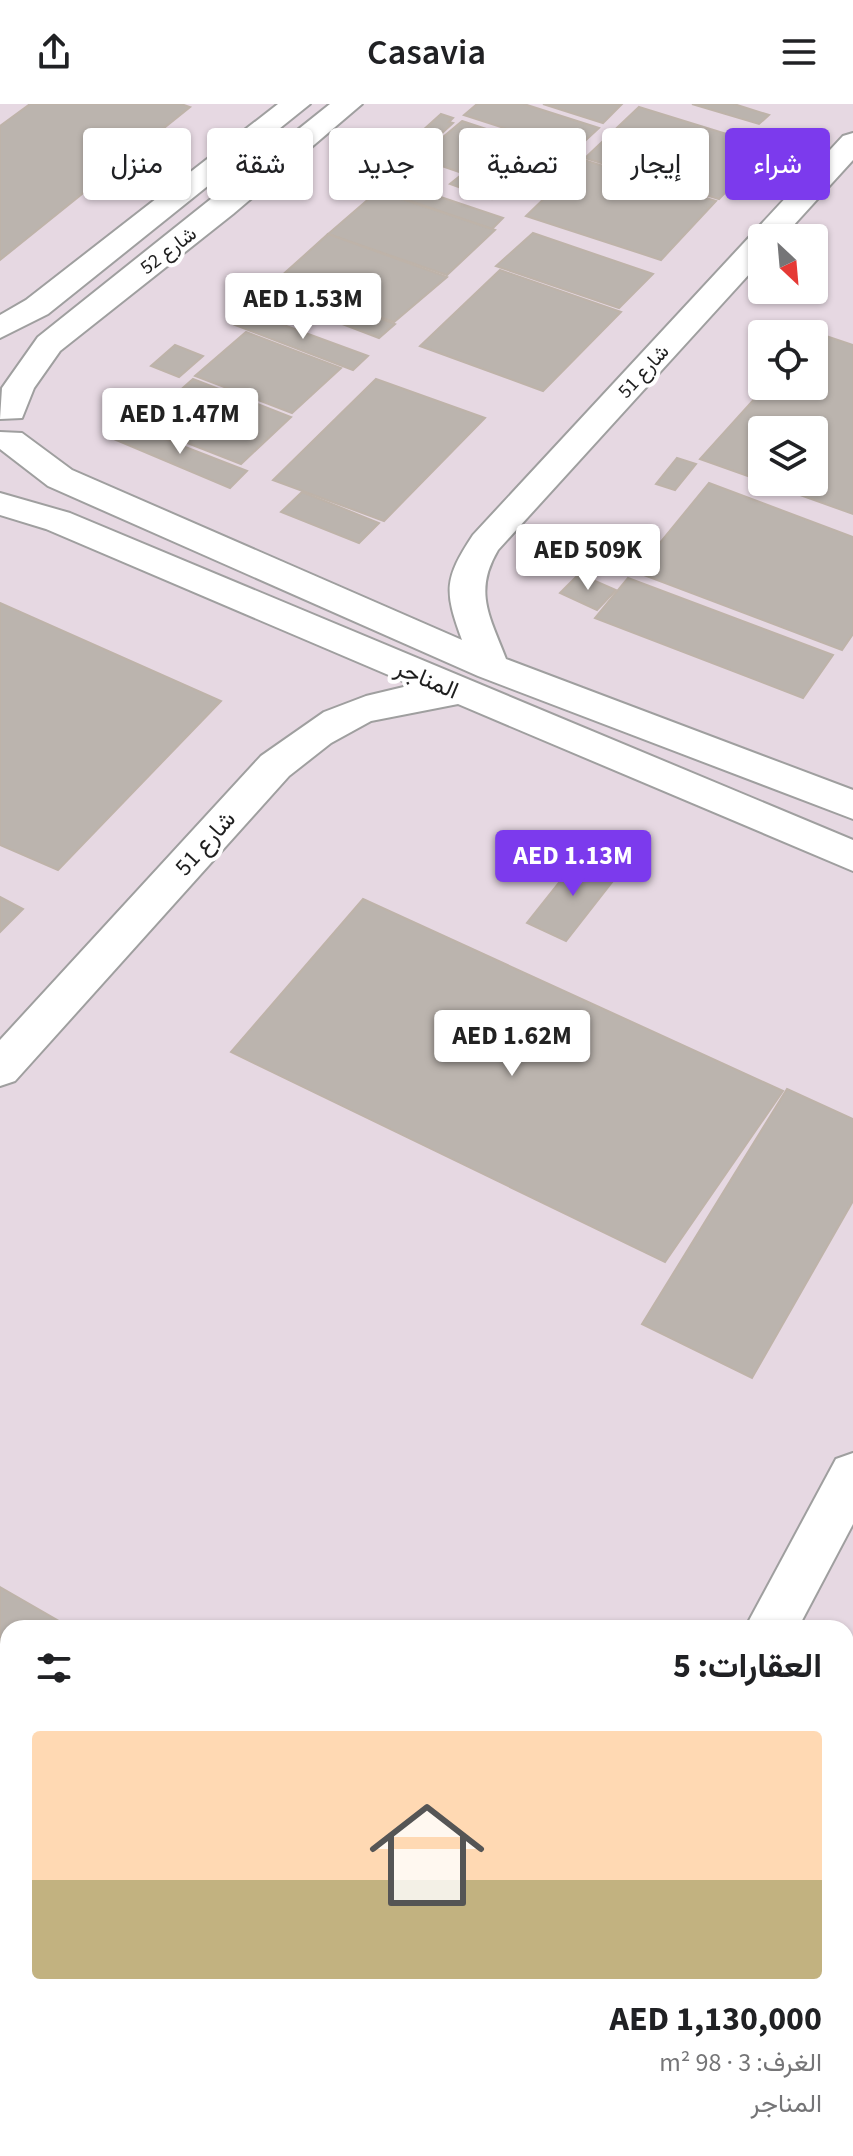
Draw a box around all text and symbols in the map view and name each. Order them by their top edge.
text: Casavia [367,27,486,78]
icon: share [32,30,76,74]
icon: menu [777,30,821,74]
chip: منزل [83,128,191,200]
chip: شقة [207,128,313,200]
chip: جديد [329,128,443,200]
chip: تصفية [459,128,586,200]
chip: إيجار [602,128,709,200]
chip: شراء [725,128,830,200]
street label: شارع 52 [135,220,203,281]
north arrow [748,224,828,304]
map controls [748,224,828,496]
pin: AED 1.53M [211,273,395,341]
text: AED 1.53M [243,280,363,317]
button: locate [748,320,828,400]
street label: شارع 51 [612,339,676,405]
pin: AED 1.47M [88,388,272,456]
text: AED 1.47M [120,395,240,432]
button: layers [748,416,828,496]
pin: AED 509K [505,524,671,592]
text: AED 509K [534,531,642,568]
street label: المناجر [389,650,464,708]
street label: شارع 51 [167,803,244,884]
pin: AED 1.13M [481,830,665,898]
text: AED 1.13M [513,837,633,874]
pin: AED 1.62M [420,1010,604,1078]
text: AED 1.62M [452,1017,572,1054]
text: العقارات: 5 [673,1642,822,1691]
icon: filters [32,1646,76,1690]
icon: home [355,1783,499,1927]
text: AED 1,130,000 [609,1995,822,2044]
text: الغرف: 3 · 98 m² [659,2044,822,2081]
text: المناجر [751,2085,822,2122]

